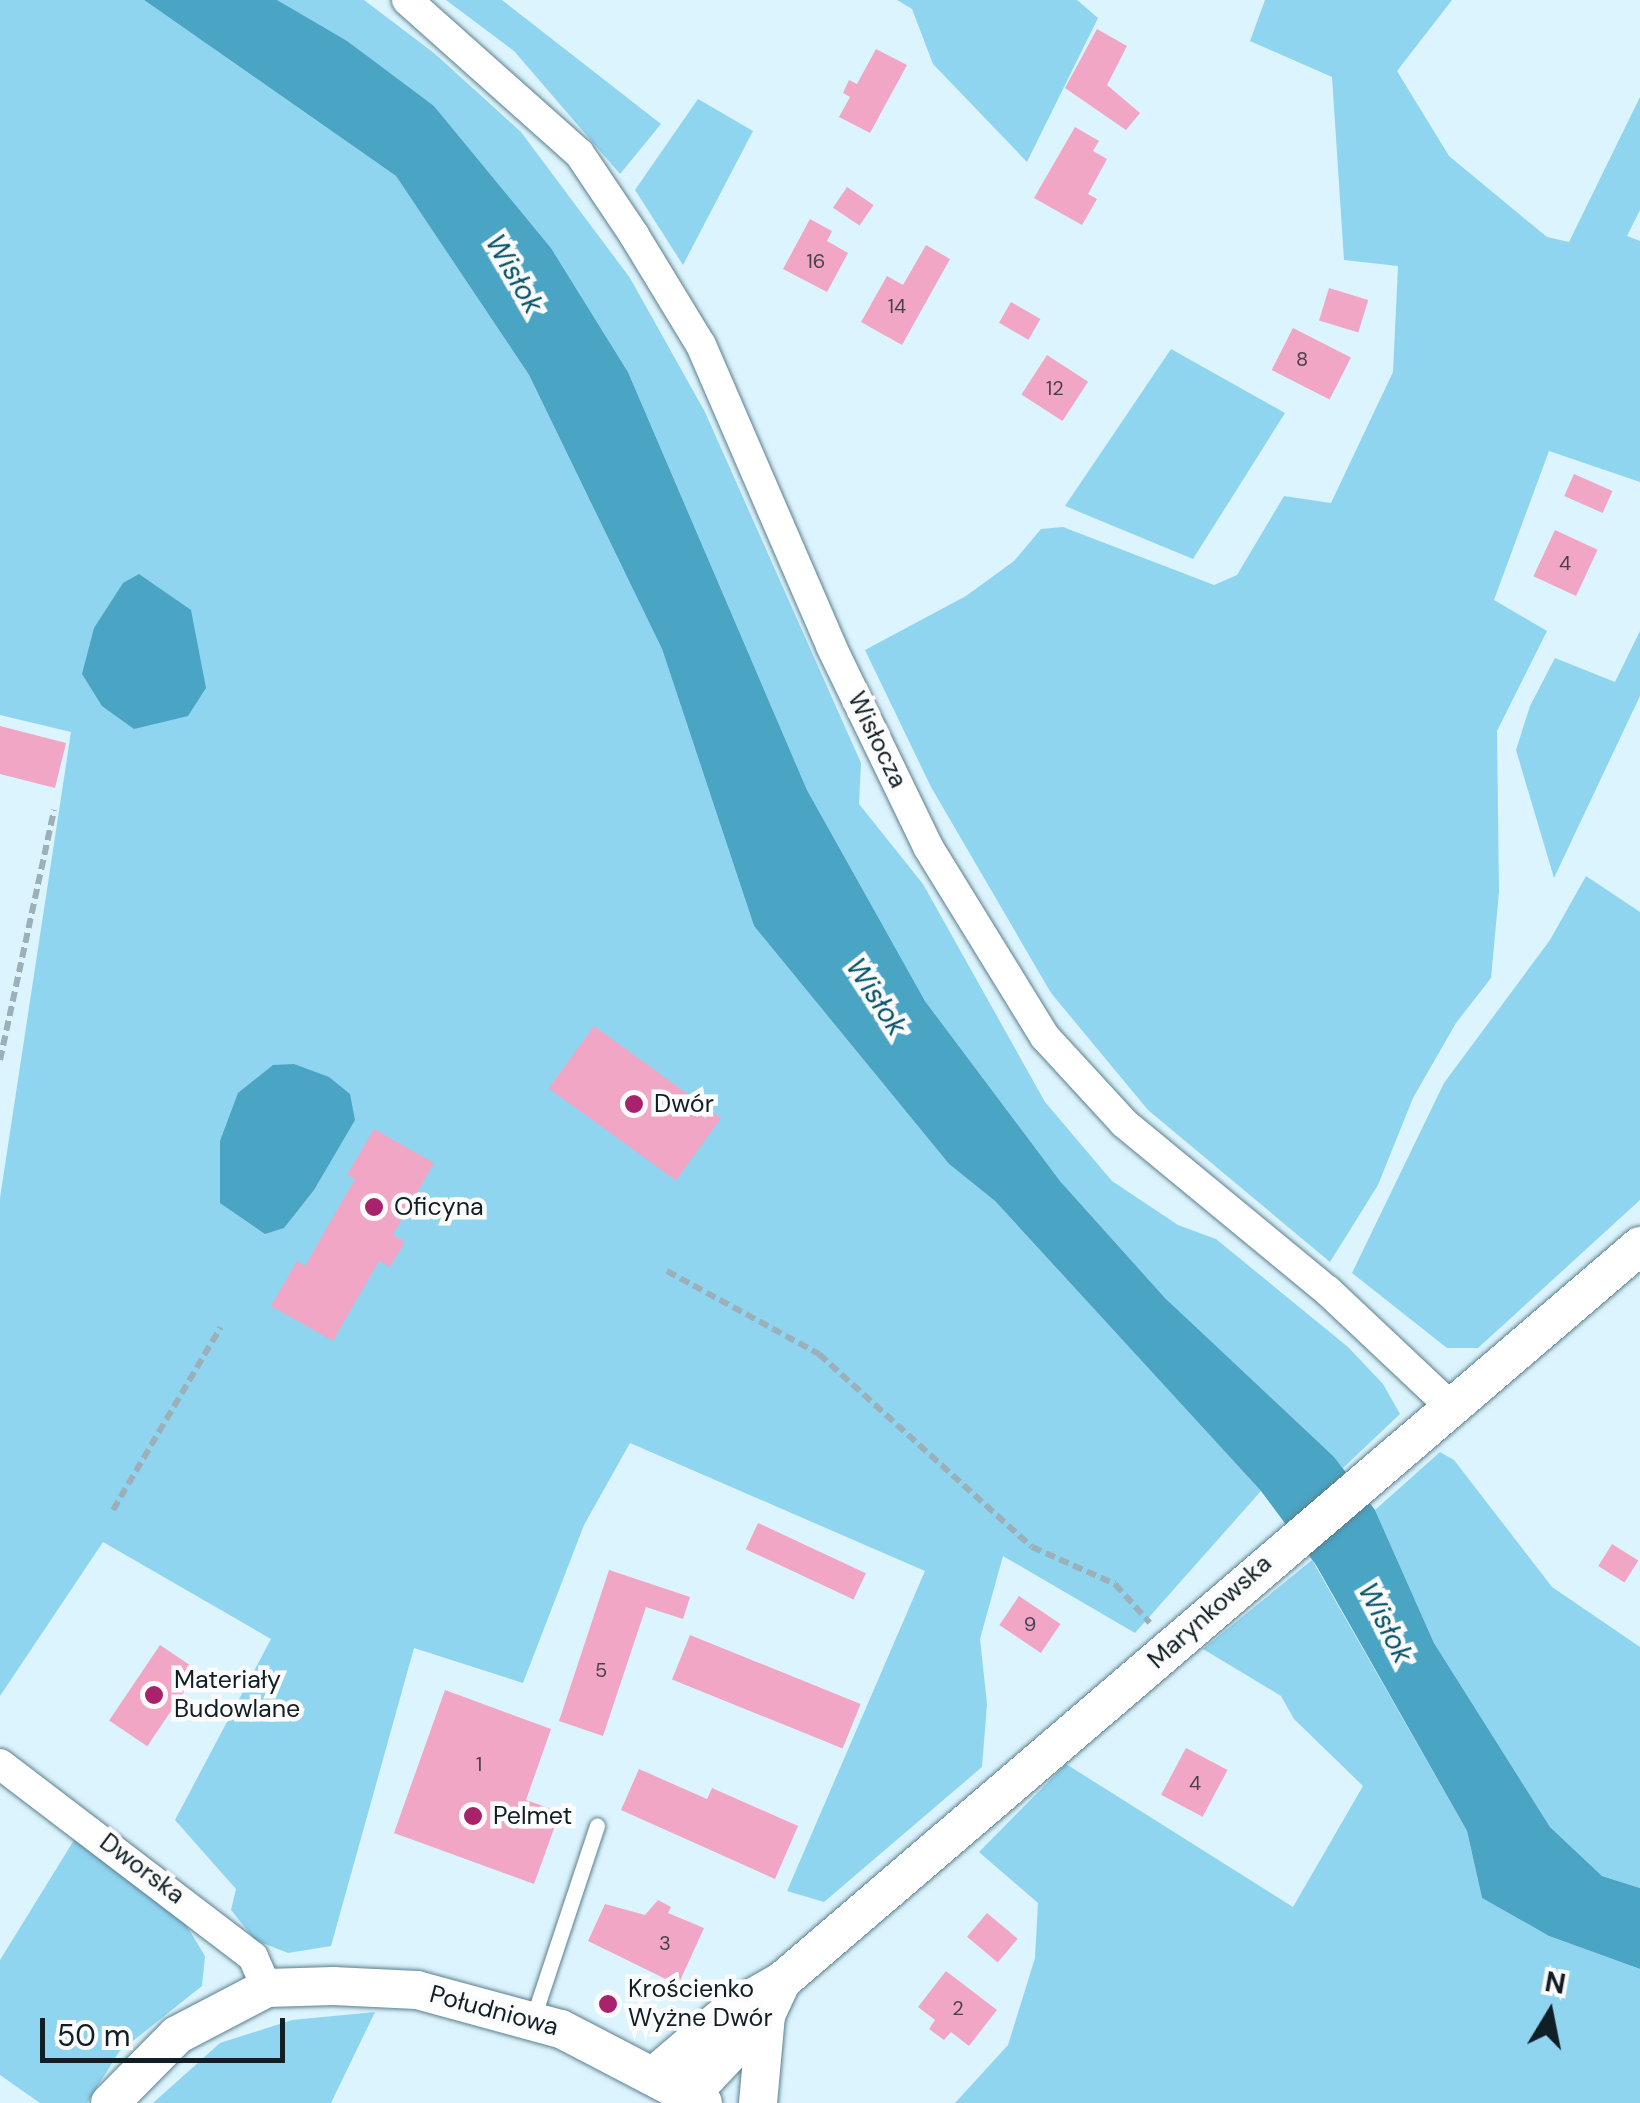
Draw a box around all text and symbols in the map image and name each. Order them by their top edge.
water label: Wisłok [478,228,550,320]
house number: 16 [807,249,825,273]
house number: 14 [888,294,906,318]
house number: 8 [1296,347,1308,371]
house number: 12 [1046,376,1064,400]
house number: 4 [1559,551,1571,575]
street label: Wisłocza [841,687,913,793]
water label: Wisłok [838,952,914,1042]
place label: Dwór [654,1089,714,1119]
marker: Dwór [623,1093,645,1115]
place label: Oficyna [394,1192,484,1222]
marker: Oficyna [363,1196,385,1218]
street label: Marynkowska [1142,1549,1278,1675]
water label: Wisłok [1351,1577,1419,1669]
house number: 9 [1024,1612,1036,1636]
house number: 5 [595,1658,607,1682]
place label: Materiały Budowlane [174,1666,300,1725]
marker: Materiały Budowlane [143,1684,165,1706]
house number: 1 [476,1752,482,1776]
house number: 4 [1189,1771,1201,1795]
place label: Pelmet [493,1801,572,1831]
marker: Pelmet [462,1805,484,1827]
street label: Dworska [94,1827,190,1911]
house number: 3 [659,1931,671,1955]
north arrow [1500,1963,1600,2063]
text: N [1542,1963,1569,2003]
place label: Krościenko Wyżne Dwór [628,1975,773,2034]
street label: Południowa [426,1979,562,2043]
marker: Krościenko Wyżne Dwór [597,1993,619,2015]
house number: 2 [952,1996,964,2020]
scale bar [45,1998,290,2060]
text: 50 m [57,2016,131,2055]

